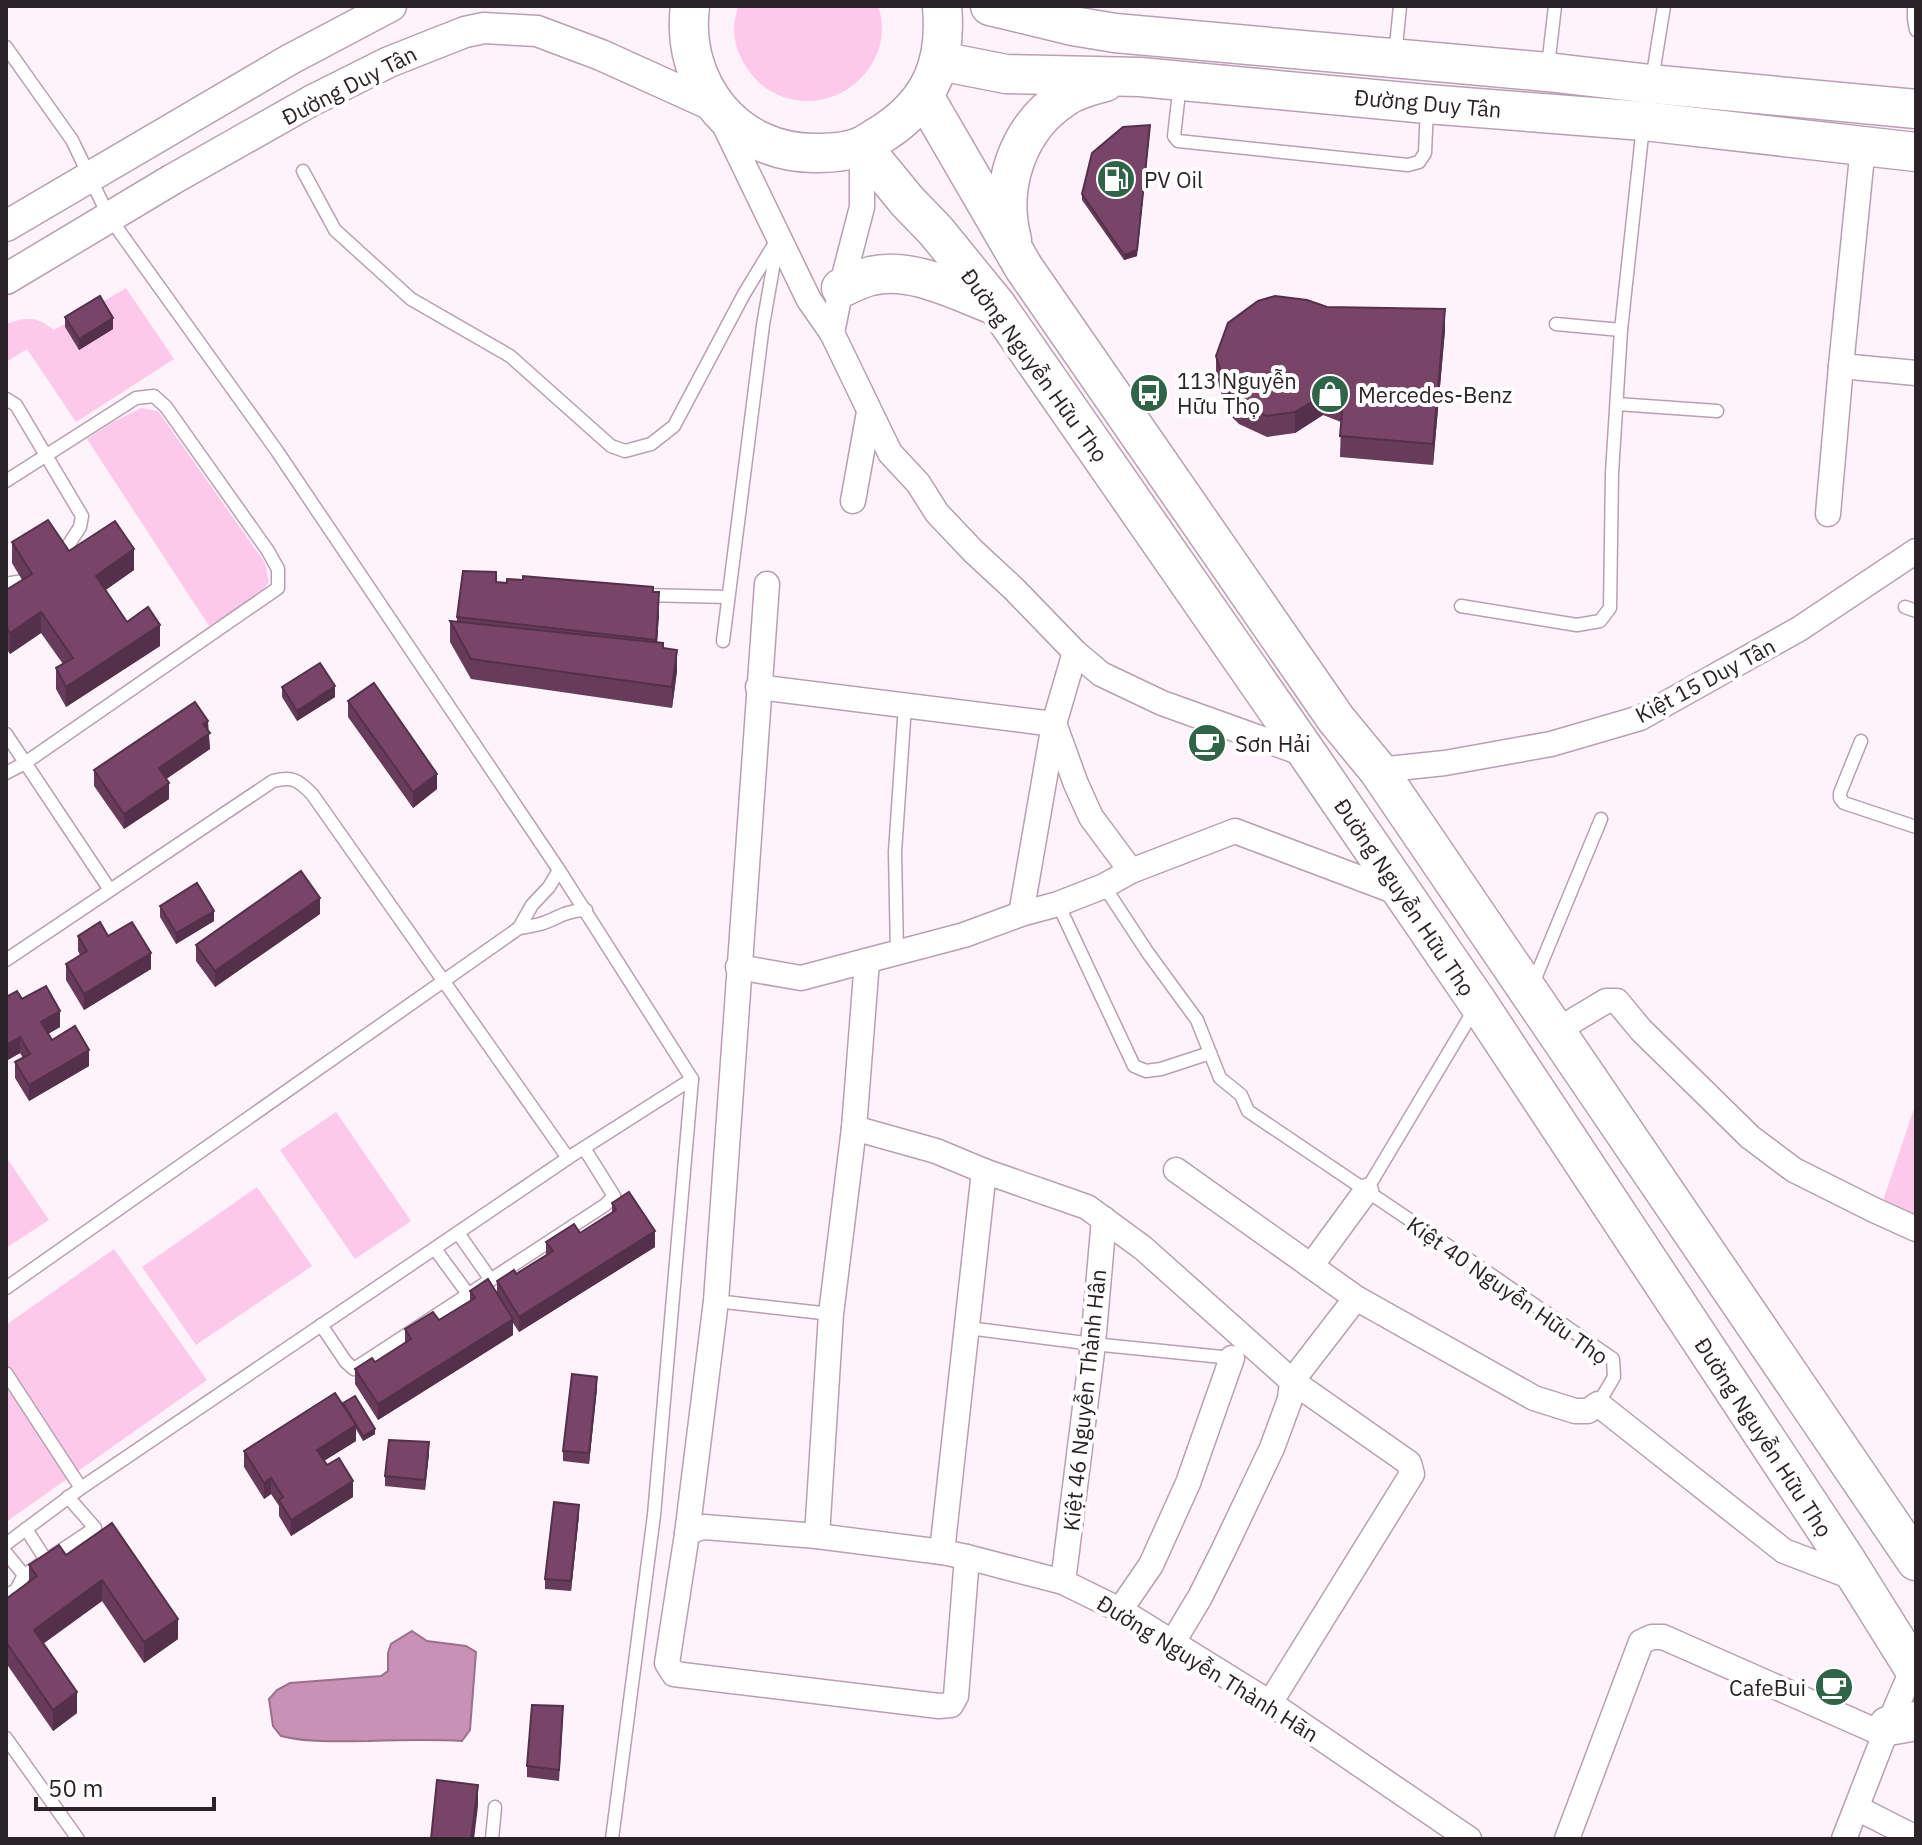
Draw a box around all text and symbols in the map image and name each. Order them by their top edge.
street label: Đường Duy Tân [277,39,421,131]
street label: Đường Duy Tân [1353,82,1503,124]
fuel station icon: PV Oil [1095,158,1137,200]
place label: PV Oil [1144,165,1203,194]
street label: Đường Nguyễn Hữu Thọ [955,263,1115,467]
place label: 113 Nguyễn Hữu Thọ [1177,366,1297,420]
bus stop icon: 113 Nguyễn Hữu Thọ [1128,372,1170,414]
shop icon: Mercedes-Benz [1309,373,1351,415]
place label: Mercedes-Benz [1358,380,1512,409]
street label: Kiệt 15 Duy Tân [1630,631,1780,729]
cafe icon: Sơn Hải [1186,722,1228,764]
place label: Sơn Hải [1235,729,1311,758]
street label: Đường Nguyễn Hữu Thọ [1328,793,1482,1001]
street label: Kiệt 40 Nguyễn Hữu Thọ [1402,1209,1614,1371]
street label: Kiệt 46 Nguyễn Thành Hân [1056,1268,1112,1532]
street label: Đường Nguyễn Hữu Thọ [1689,1332,1839,1542]
street label: Đường Nguyễn Thành Hãn [1092,1588,1324,1748]
cafe icon: CafeBui [1813,1666,1855,1708]
place label: CafeBui [1729,1673,1806,1702]
scale bar [36,1761,214,1811]
text: 50 m [48,1772,103,1804]

